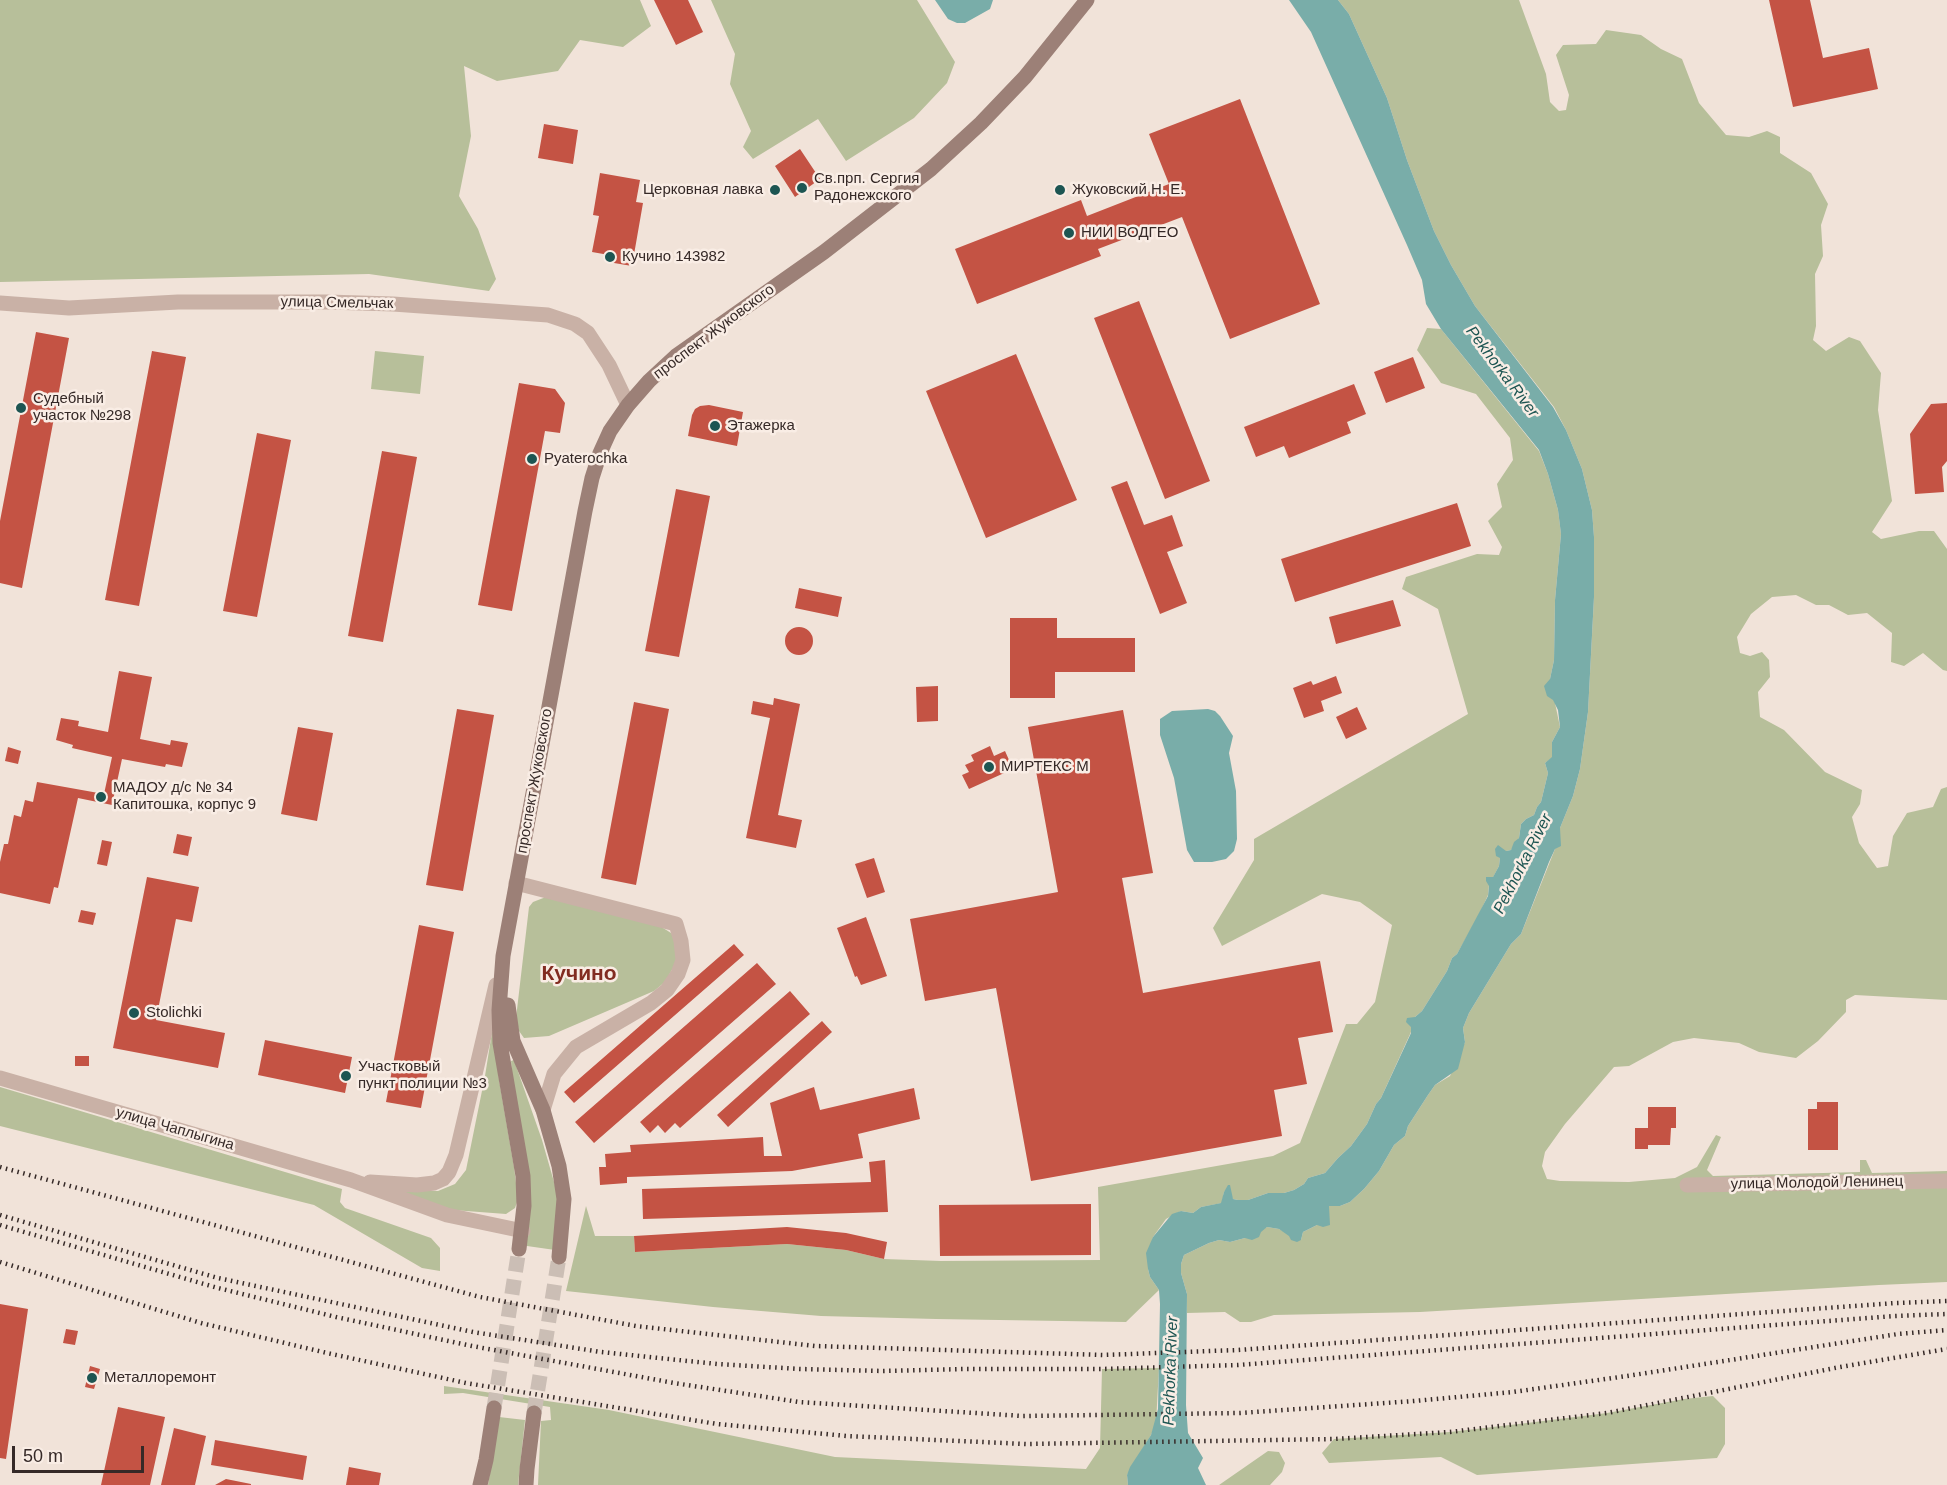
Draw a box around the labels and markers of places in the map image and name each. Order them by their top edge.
place label: Св.прп. Сергия Радонежского [814,170,919,205]
place label: Церковная лавка [643,181,763,199]
marker: Св.прп. Сергия Радонежского [795,181,809,195]
place label: Жуковский Н. Е. [1072,181,1184,199]
marker: Церковная лавка [768,183,782,197]
marker: Жуковский Н. Е. [1053,183,1067,197]
place label: НИИ ВОДГЕО [1081,224,1178,242]
marker: НИИ ВОДГЕО [1062,226,1076,240]
place label: Кучино 143982 [622,248,725,266]
marker: Кучино 143982 [603,250,617,264]
place label: Судебный участок №298 [33,390,131,425]
marker: Судебный участок №298 [14,401,28,415]
place label: Этажерка [727,417,795,435]
marker: Этажерка [708,419,722,433]
place label: Pyaterochka [544,450,627,468]
marker: Pyaterochka [525,452,539,466]
place label: МИРТЕКС М [1001,758,1089,776]
marker: МИРТЕКС М [982,760,996,774]
place label: МАДОУ д/с № 34 Капитошка, корпус 9 [113,779,256,814]
marker: МАДОУ д/с № 34 Капитошка, корпус 9 [94,790,108,804]
place label: Stolichki [146,1004,202,1022]
marker: Stolichki [127,1006,141,1020]
place label: Участковый пункт полиции №3 [358,1058,487,1093]
marker: Участковый пункт полиции №3 [339,1069,353,1083]
place label: Металлоремонт [104,1369,216,1387]
marker: Металлоремонт [85,1371,99,1385]

